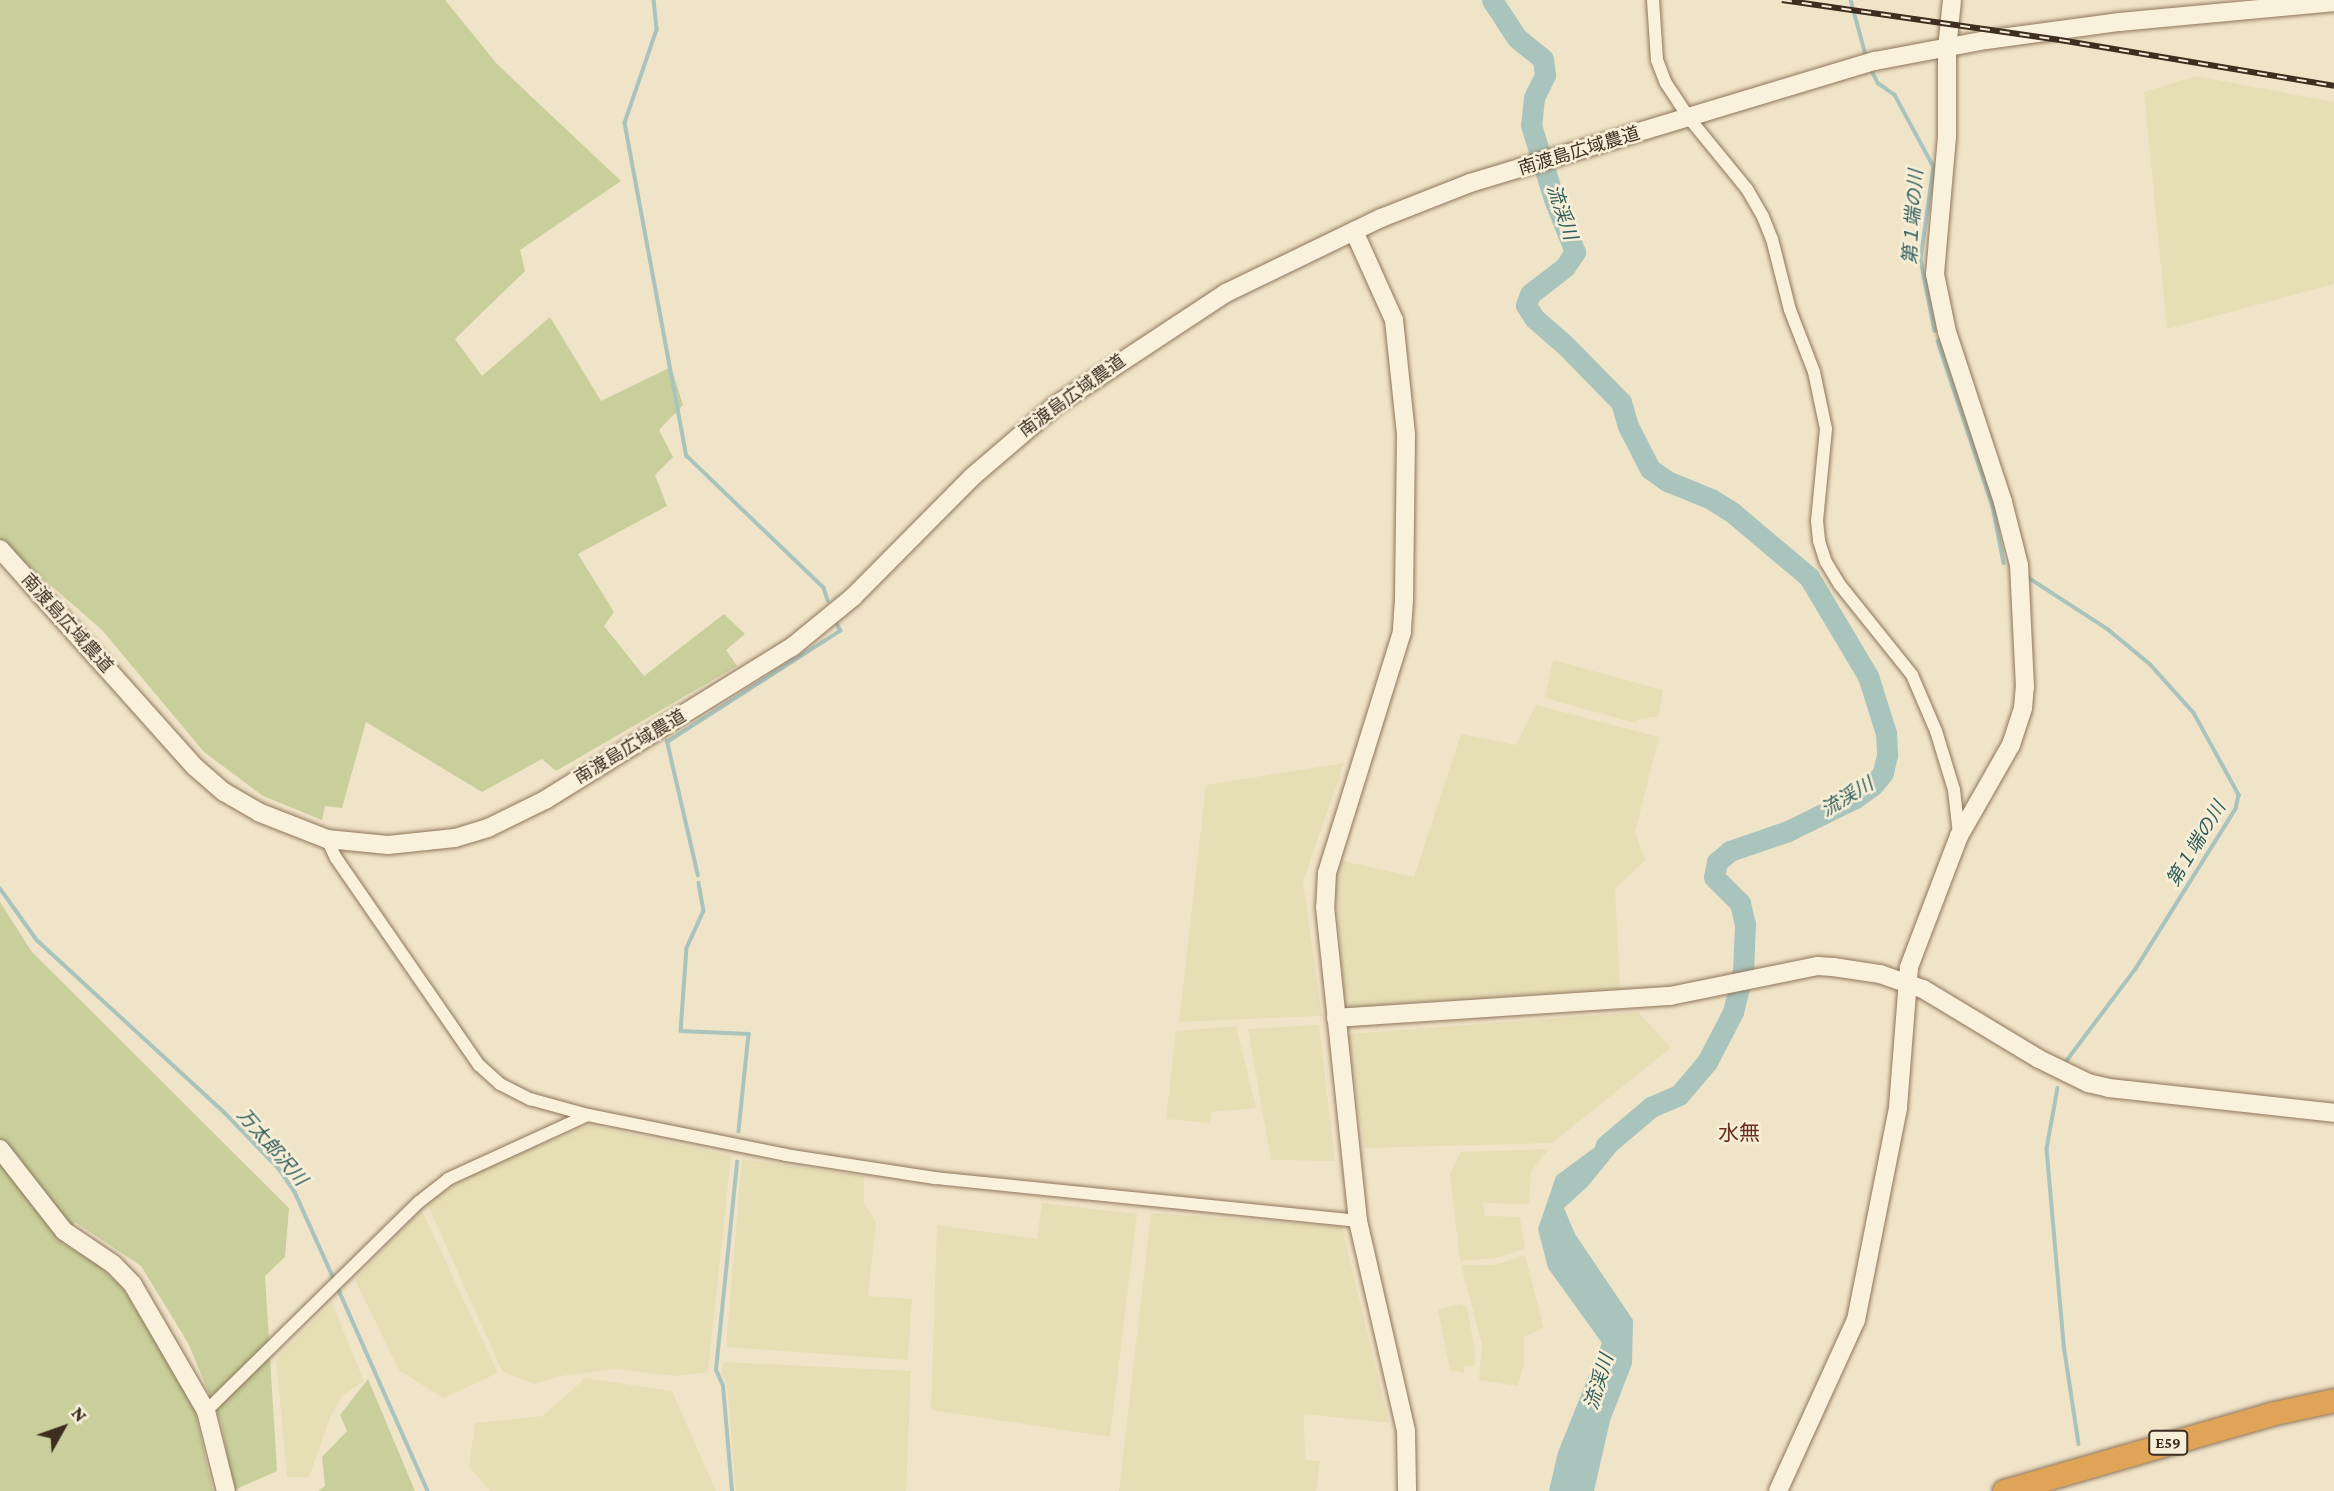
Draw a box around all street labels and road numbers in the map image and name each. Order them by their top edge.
street label: 南渡島広域農道 [1516,122,1642,180]
street label: 南渡島広域農道 [1015,350,1129,442]
street label: 南渡島広域農道 [17,569,117,677]
street label: 南渡島広域農道 [570,705,690,789]
road number: E59 [2147,1430,2189,1456]

